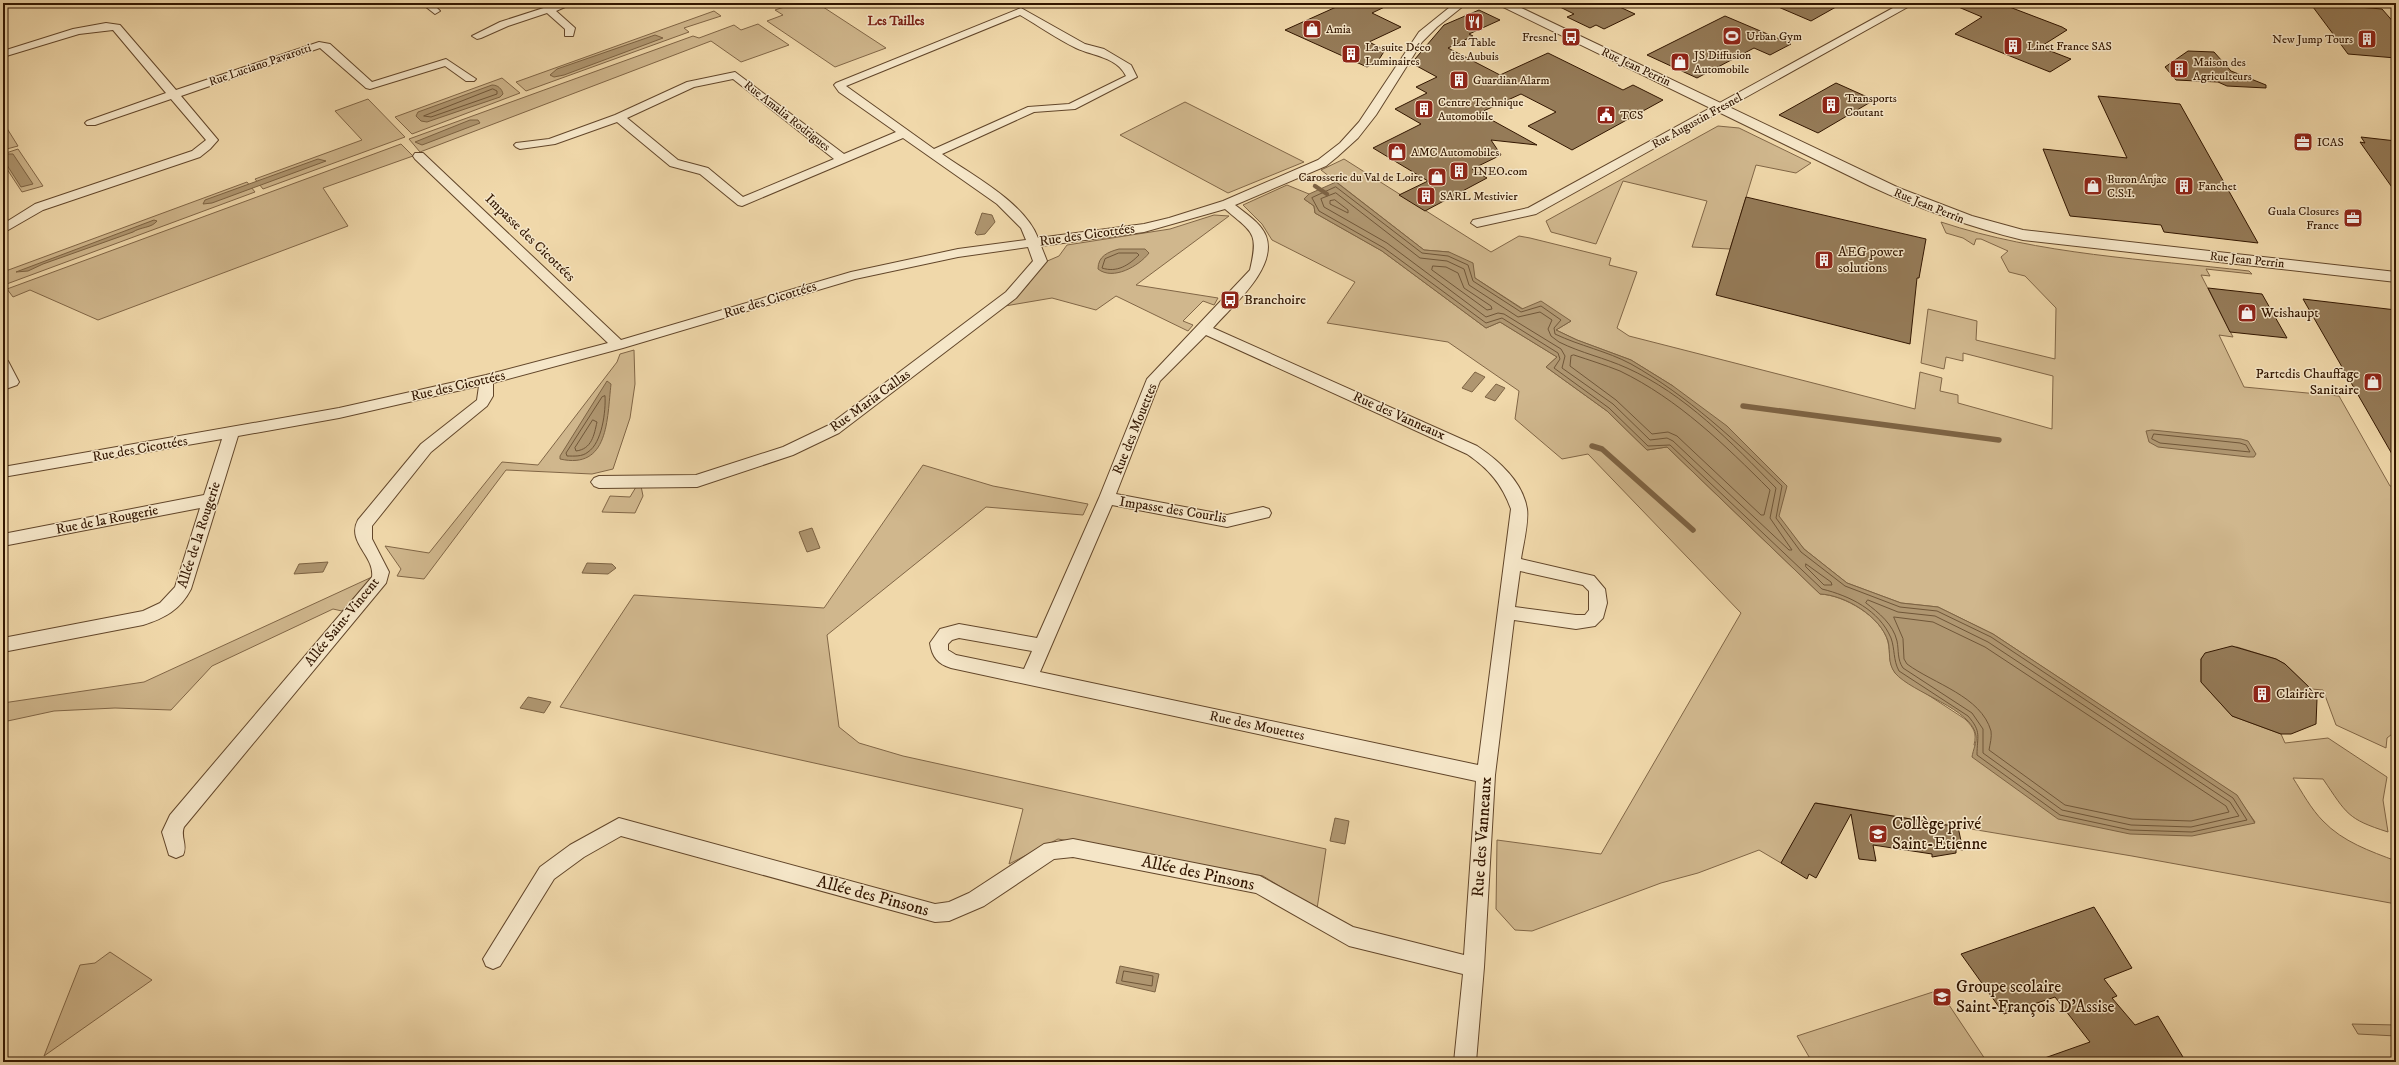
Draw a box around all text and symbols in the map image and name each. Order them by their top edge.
restaurant icon: La Table des Aubuis [1463,11,1485,33]
district label: Les Tailles [868,13,925,29]
shop icon: Amia [1301,18,1323,40]
place label: Amia [1326,22,1352,37]
sports icon: Urban Gym [1721,25,1743,47]
bus stop icon: Fresnel [1560,26,1582,48]
building icon: New Jump Tours [2356,28,2378,50]
place label: Urban Gym [1746,29,1802,44]
place label: Fresnel [1522,30,1557,45]
place label: New Jump Tours [2272,32,2353,47]
place label: La Table des Aubuis [1449,35,1499,64]
building icon: Linet France SAS [2002,35,2024,57]
place label: Linet France SAS [2027,39,2112,54]
street label: Rue Luciano Pavarotti [207,40,313,90]
place label: La suite Déco Luminaires [1365,40,1431,69]
building icon: La suite Déco Luminaires [1340,43,1362,65]
street label: Rue Jean Perrin [1599,44,1674,90]
place label: JS Diffusion Automobile [1693,48,1752,77]
shop icon: JS Diffusion Automobile [1669,51,1691,73]
place label: Maison des Agriculteurs [2193,55,2252,84]
building icon: Maison des Agriculteurs [2168,58,2190,80]
building icon: Guardian Alarm [1448,69,1470,91]
place label: Guardian Alarm [1473,73,1550,88]
street label: Rue Amalia Rodrigues [741,78,833,154]
street label: Rue Augustin Fresnel [1649,90,1745,152]
place label: Transports Coutant [1845,91,1897,120]
building icon: Transports Coutant [1820,94,1842,116]
place label: Centre Technique Automobile [1438,95,1523,124]
building icon: Centre Technique Automobile [1413,98,1435,120]
public building icon: TCS [1595,104,1617,126]
place label: TCS [1620,108,1643,123]
office icon: ICAS [2292,131,2314,153]
place label: ICAS [2317,135,2344,150]
shop icon: AMC Automobiles [1386,141,1408,163]
place label: AMC Automobiles [1411,145,1499,160]
building icon: INEO.com [1448,160,1470,182]
place label: INEO.com [1473,164,1528,179]
shop icon: Carosserie du Val de Loire [1426,166,1448,188]
place label: Carosserie du Val de Loire [1299,170,1423,185]
place label: Buron Anjac C.S.I. [2107,172,2167,201]
shop icon: Buron Anjac C.S.I. [2082,175,2104,197]
building icon: Fanchet [2173,175,2195,197]
place label: Fanchet [2198,179,2237,194]
building icon: SARL Mestivier [1415,185,1437,207]
street label: Rue Jean Perrin [1891,185,1967,227]
place label: SARL Mestivier [1440,189,1518,204]
street label: Impasse des Cicottées [481,190,579,286]
place label: Guala Closures France [2268,204,2339,233]
office icon: Guala Closures France [2342,207,2364,229]
street label: Rue des Cicottées [1038,219,1136,251]
place label: AEG power solutions [1838,243,1904,277]
building icon: AEG power solutions [1813,249,1835,271]
street label: Rue Jean Perrin [2209,249,2286,271]
street label: Rue des Cicottées [721,277,819,323]
bus stop icon: Branchoire [1219,289,1241,311]
place label: Branchoire [1244,291,1306,309]
shop icon: Weishaupt [2236,302,2258,324]
place label: Weishaupt [2260,304,2319,322]
street label: Rue Maria Callas [826,365,914,436]
place label: Partedis Chauffage Sanitaire [2255,365,2359,399]
street label: Rue des Cicottées [409,366,507,406]
shop icon: Partedis Chauffage Sanitaire [2362,371,2384,393]
street label: Rue des Mouettes [1109,380,1162,477]
street label: Rue des Vanneaux [1350,388,1448,444]
street label: Rue des Cicottées [91,432,189,466]
street label: Allée de la Rougerie [173,479,225,590]
street label: Impasse des Courlis [1118,493,1228,527]
street label: Rue de la Rougerie [54,501,160,539]
street label: Allée Saint-Vincent [301,573,384,670]
building icon: Clairière [2251,683,2273,705]
place label: Clairière [2276,685,2325,703]
street label: Rue des Mouettes [1208,707,1306,745]
street label: Rue des Vanneaux [1467,775,1497,898]
place label: Collège privé Saint-Etienne [1892,813,1987,855]
school or university icon: Collège privé Saint-Etienne [1867,823,1889,845]
street label: Allée des Pinsons [1139,850,1257,896]
street label: Allée des Pinsons [815,870,932,922]
place label: Groupe scolaire Saint-François D'Assise [1956,976,2115,1018]
school or university icon: Groupe scolaire Saint-François D'Assise [1931,986,1953,1008]

